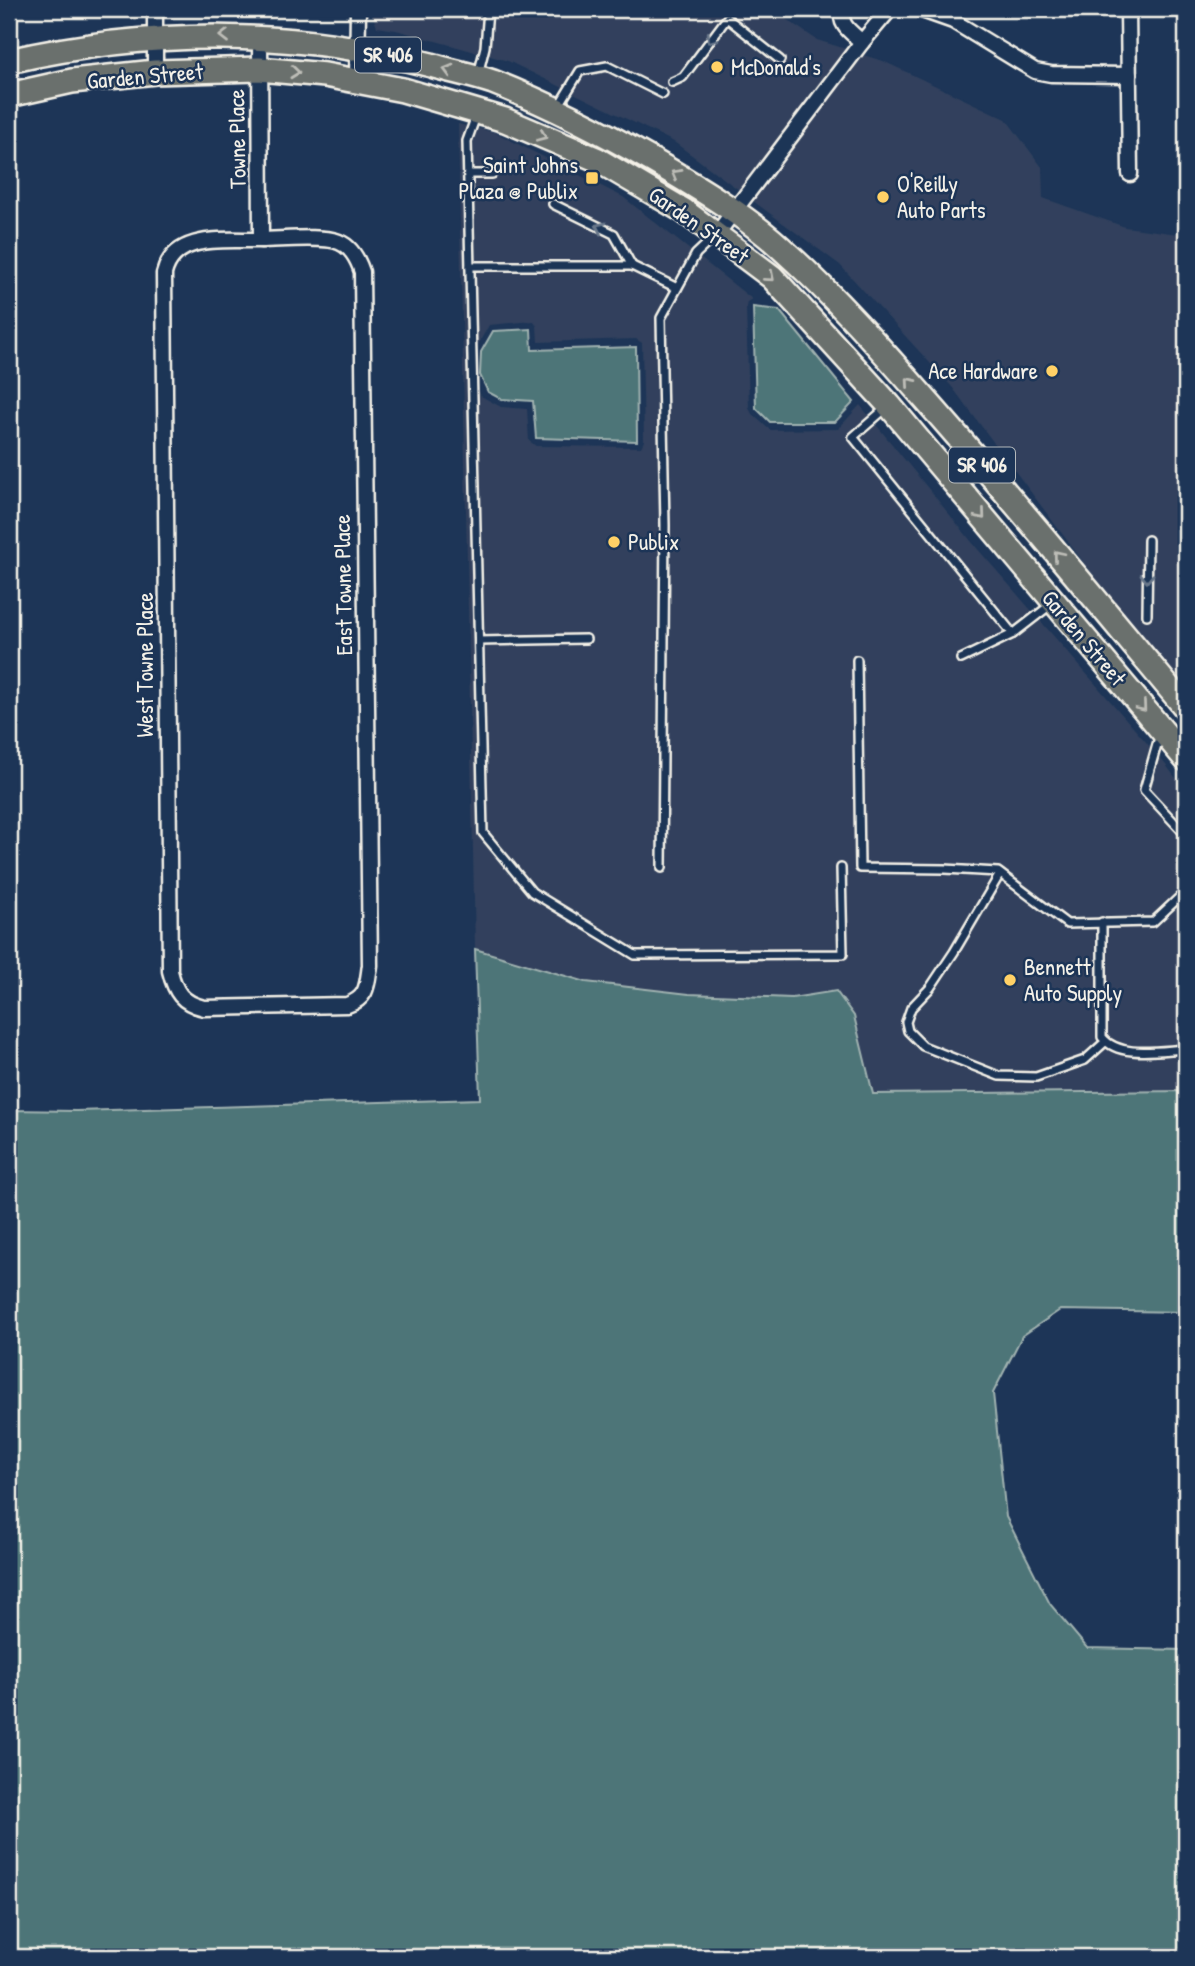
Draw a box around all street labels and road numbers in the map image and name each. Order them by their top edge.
road number: SR 406 [355,38,421,72]
street label: Garden Street [86,55,205,96]
street label: Towne Place [220,89,253,189]
street label: Garden Street [643,179,757,271]
road number: SR 406 [949,448,1015,482]
street label: East Towne Place [326,514,359,656]
street label: Garden Street [1035,583,1134,693]
street label: West Towne Place [129,592,160,738]

